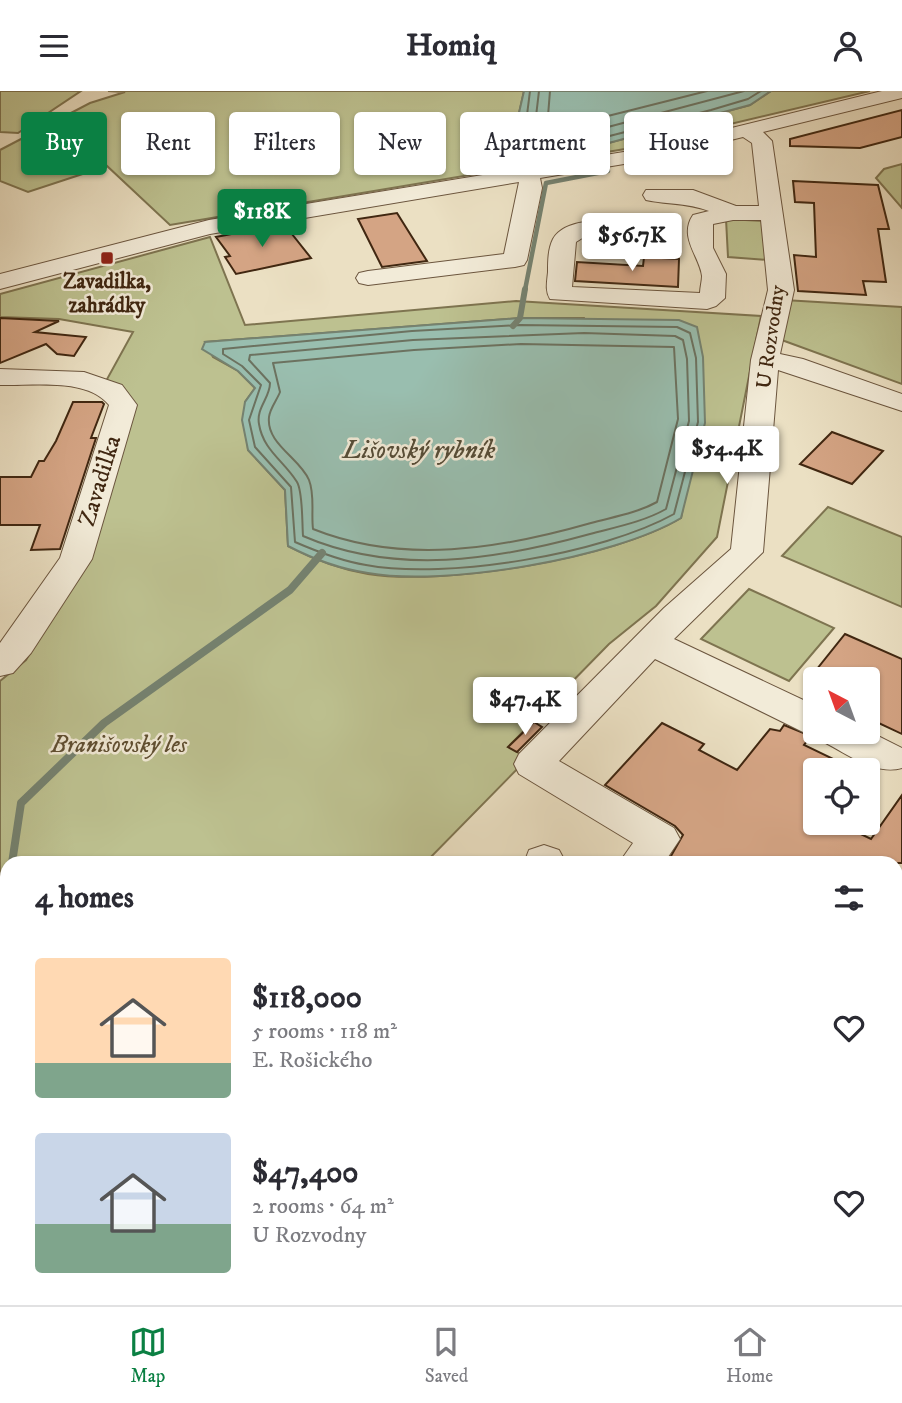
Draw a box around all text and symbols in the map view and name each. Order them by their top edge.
text: Homiq [406,26,496,66]
icon: menu [35,27,73,65]
icon: person [829,27,867,65]
chip: Buy [21,112,107,175]
chip: Rent [121,112,215,175]
chip: Filters [229,112,340,175]
chip: New [354,112,446,175]
chip: Apartment [460,112,610,175]
chip: House [624,112,733,175]
pin: $118K [213,190,311,249]
text: $118K [233,197,291,226]
pin: $56.7K [575,213,689,273]
text: $56.7K [598,221,666,250]
marker: Zavadilka, zahrádky [99,250,115,266]
place label: Zavadilka, zahrádky [63,269,151,319]
street label: U Rozvodny [751,282,791,391]
pin: $54.4K [670,427,784,486]
street label: Zavadilka [72,431,128,530]
water label: Lišovský rybník [341,434,495,467]
text: $54.4K [691,434,763,463]
north arrow [803,667,880,744]
map controls [803,667,880,835]
pin: $47.4K [468,677,582,737]
text: $47.4K [489,685,561,714]
park label: Branišovský les [50,730,187,760]
button: locate [803,758,880,835]
icon: filters [830,879,868,917]
text: 4 homes [35,880,134,917]
text: $118,000 [252,980,362,1017]
icon: home [91,986,175,1070]
icon: heart [830,1009,868,1047]
text: 5 rooms · 118 m² [252,1017,397,1046]
text: E. Rošického [252,1046,372,1075]
text: $47,400 [252,1155,358,1192]
icon: home [91,1161,175,1245]
icon: heart [830,1184,868,1222]
text: 2 rooms · 64 m² [252,1192,394,1221]
text: U Rozvodny [252,1221,367,1250]
tab: Map [129,1323,167,1388]
tab: Saved [425,1323,468,1388]
tab: Home [726,1323,773,1388]

